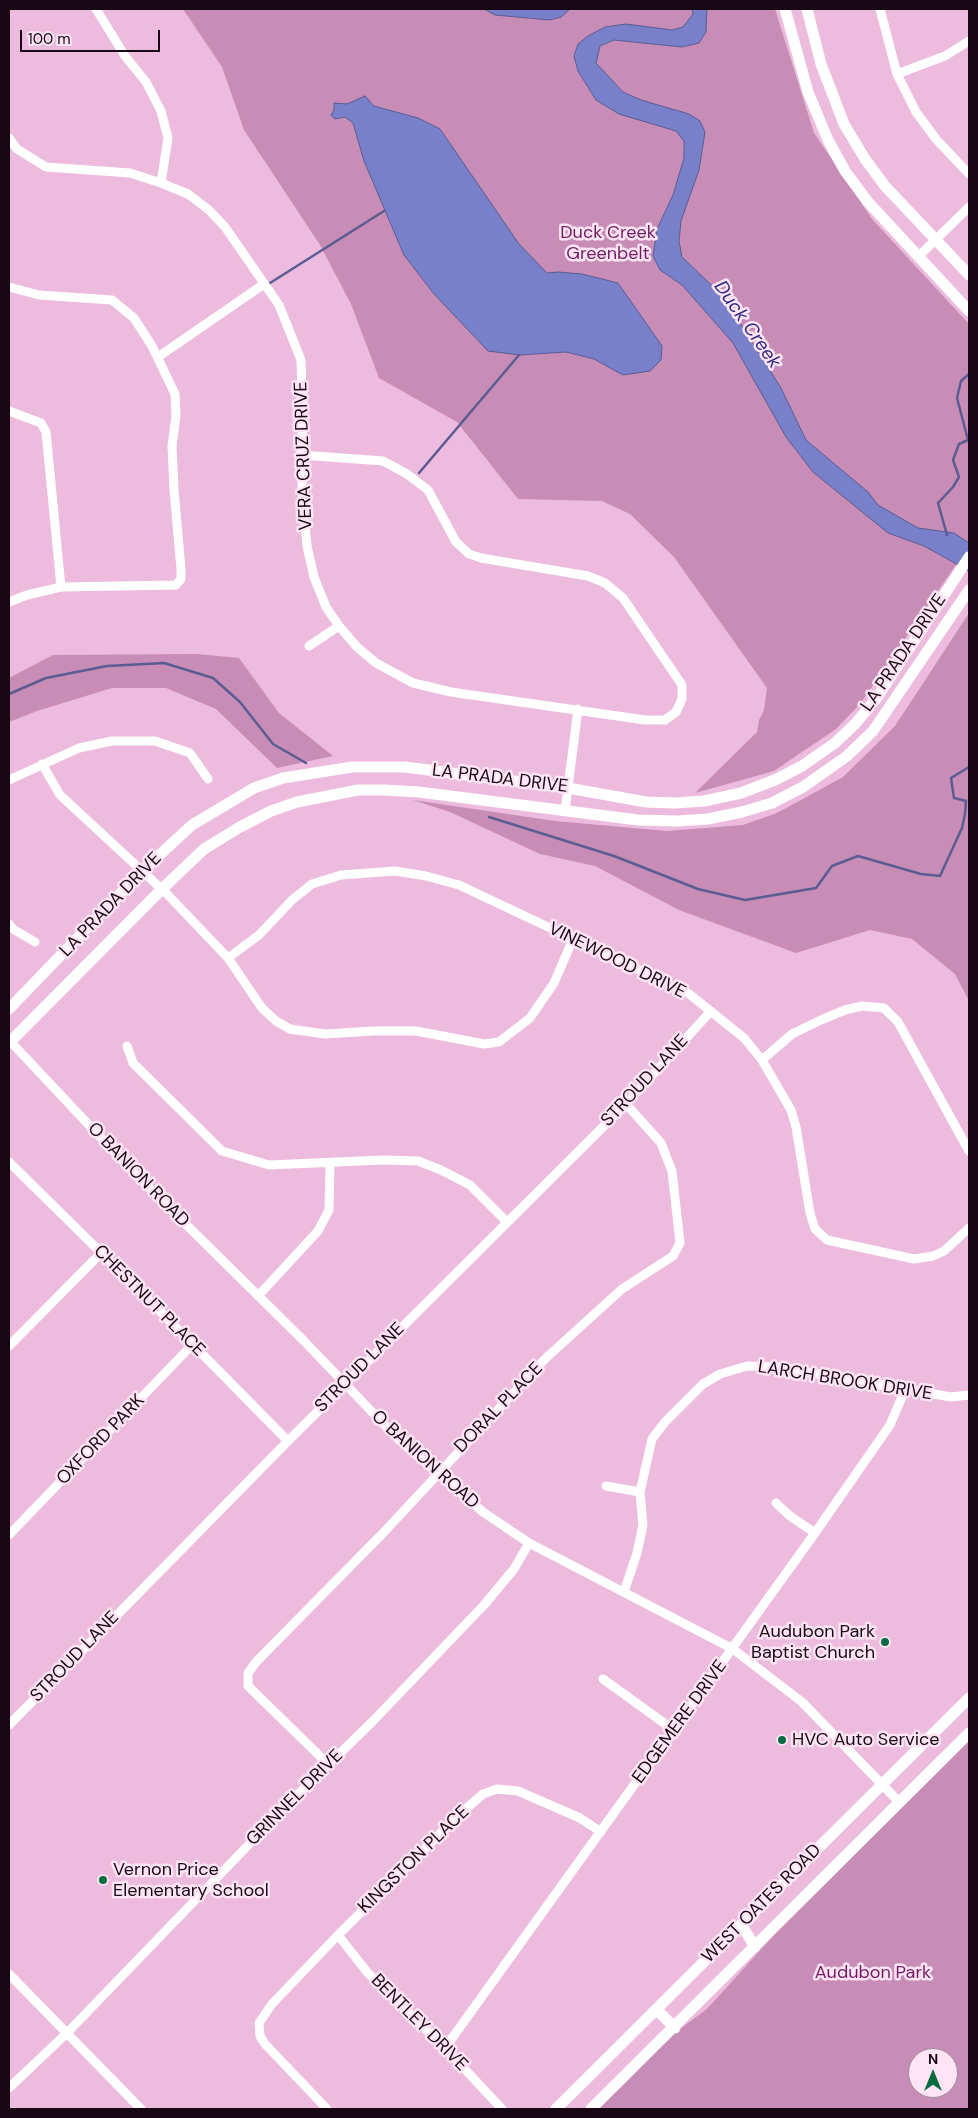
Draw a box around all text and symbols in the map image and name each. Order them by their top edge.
scale bar [22,20,162,52]
text: 100 m [28,29,71,49]
park label: Duck Creek Greenbelt [560,222,656,264]
water label: Duck Creek [708,277,786,373]
street label: VERA CRUZ DRIVE [291,381,317,531]
street label: LA PRADA DRIVE [857,590,951,716]
street label: LA PRADA DRIVE [431,760,569,798]
street label: LA PRADA DRIVE [56,848,166,962]
street label: VINEWOOD DRIVE [545,918,689,1004]
street label: STROUD LANE [597,1031,693,1131]
street label: O BANION ROAD [83,1118,193,1232]
street label: CHESTNUT PLACE [89,1241,209,1361]
street label: STROUD LANE [311,1319,409,1417]
street label: LARCH BROOK DRIVE [756,1357,934,1405]
street label: DORAL PLACE [450,1358,548,1458]
street label: OXFORD PARK [52,1390,150,1490]
street label: O BANION ROAD [367,1406,483,1514]
street label: STROUD LANE [26,1607,124,1707]
place label: Audubon Park Baptist Church [751,1621,875,1664]
marker: Audubon Park Baptist Church [879,1636,891,1648]
street label: EDGEMERE DRIVE [628,1656,732,1788]
place label: HVC Auto Service [792,1729,939,1751]
marker: HVC Auto Service [776,1734,788,1746]
street label: GRINNEL DRIVE [242,1745,348,1851]
street label: KINGSTON PLACE [354,1802,474,1918]
street label: WEST OATES ROAD [698,1840,826,1968]
place label: Vernon Price Elementary School [113,1859,269,1902]
marker: Vernon Price Elementary School [97,1874,109,1886]
park label: Audubon Park [815,1962,931,1984]
street label: BENTLEY DRIVE [366,1970,472,2076]
north arrow [908,2048,958,2098]
text: N [928,2050,938,2068]

